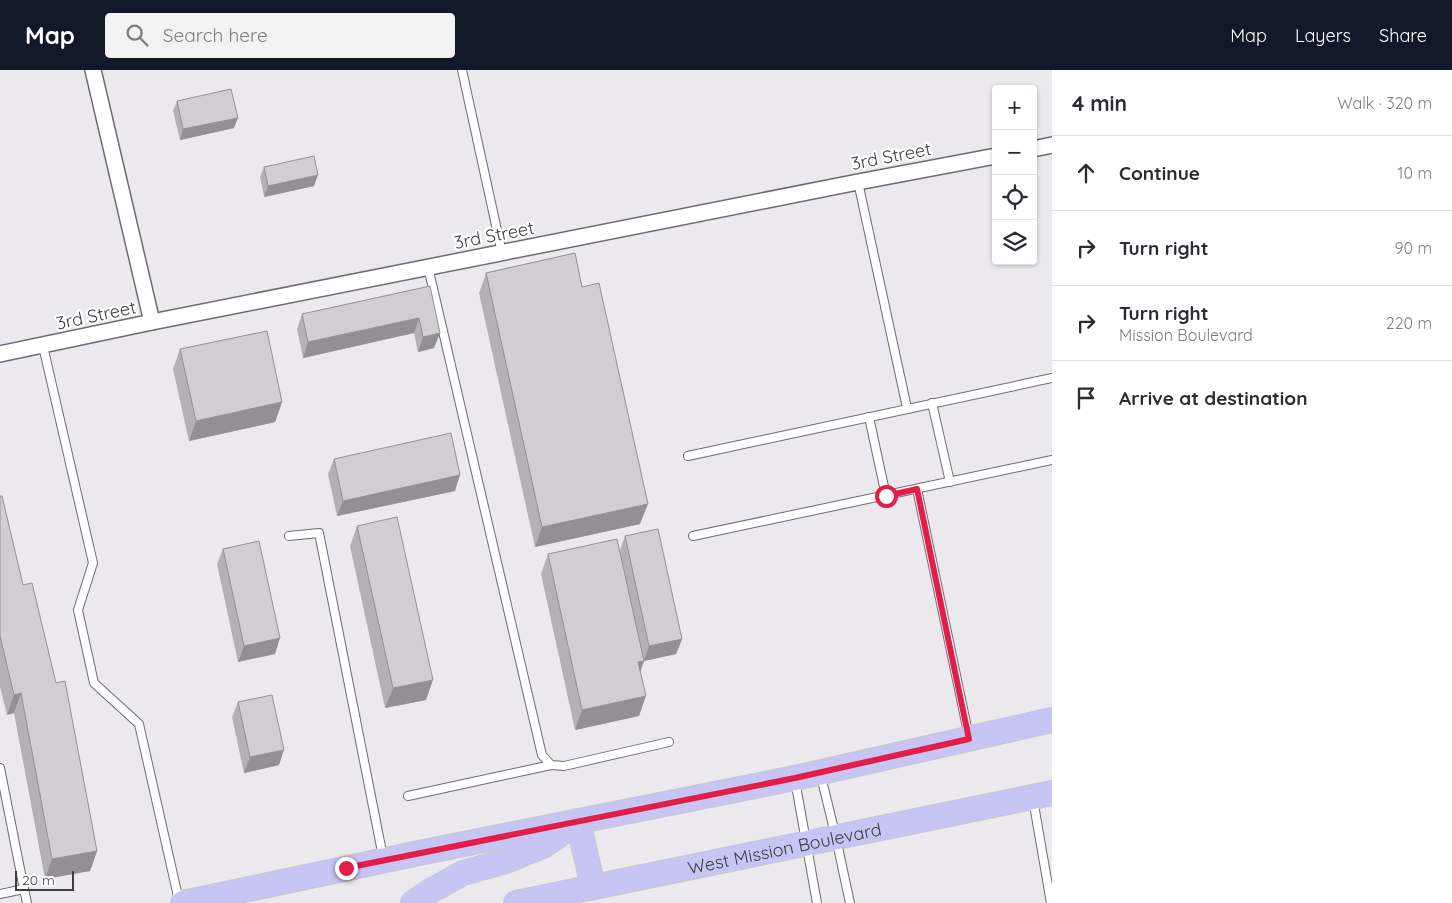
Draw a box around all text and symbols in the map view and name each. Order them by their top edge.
search box [105,13,455,58]
text: Map [25,20,75,50]
icon: search [123,21,151,49]
text: Search here [163,23,268,47]
text: Map [1230,24,1267,47]
text: Layers [1295,24,1351,47]
text: Share [1379,24,1427,47]
map controls [992,85,1037,265]
button: + [992,85,1037,130]
text: 4 min [1072,90,1127,116]
text: Walk · 320 m [1337,93,1432,113]
button: − [992,130,1037,175]
street label: 3rd Street [849,137,933,175]
icon: ahead [1072,159,1100,187]
text: Continue [1119,161,1200,185]
text: 10 m [1398,163,1432,183]
button: locate [992,175,1037,220]
street label: 3rd Street [452,216,536,254]
button: layers [992,220,1037,265]
icon: right [1072,234,1100,262]
text: Turn right [1119,236,1208,260]
text: 90 m [1395,238,1432,258]
street label: 3rd Street [54,295,138,335]
text: Turn right [1119,301,1208,325]
icon: right [1072,309,1100,337]
text: 220 m [1386,313,1432,333]
text: Mission Boulevard [1119,325,1253,345]
icon: arrive [1072,384,1100,412]
text: Arrive at destination [1119,386,1308,410]
route start [875,485,898,508]
street label: West Mission Boulevard [685,817,883,879]
route end [335,857,358,880]
scale bar [15,868,74,891]
text: 20 m [22,871,55,889]

